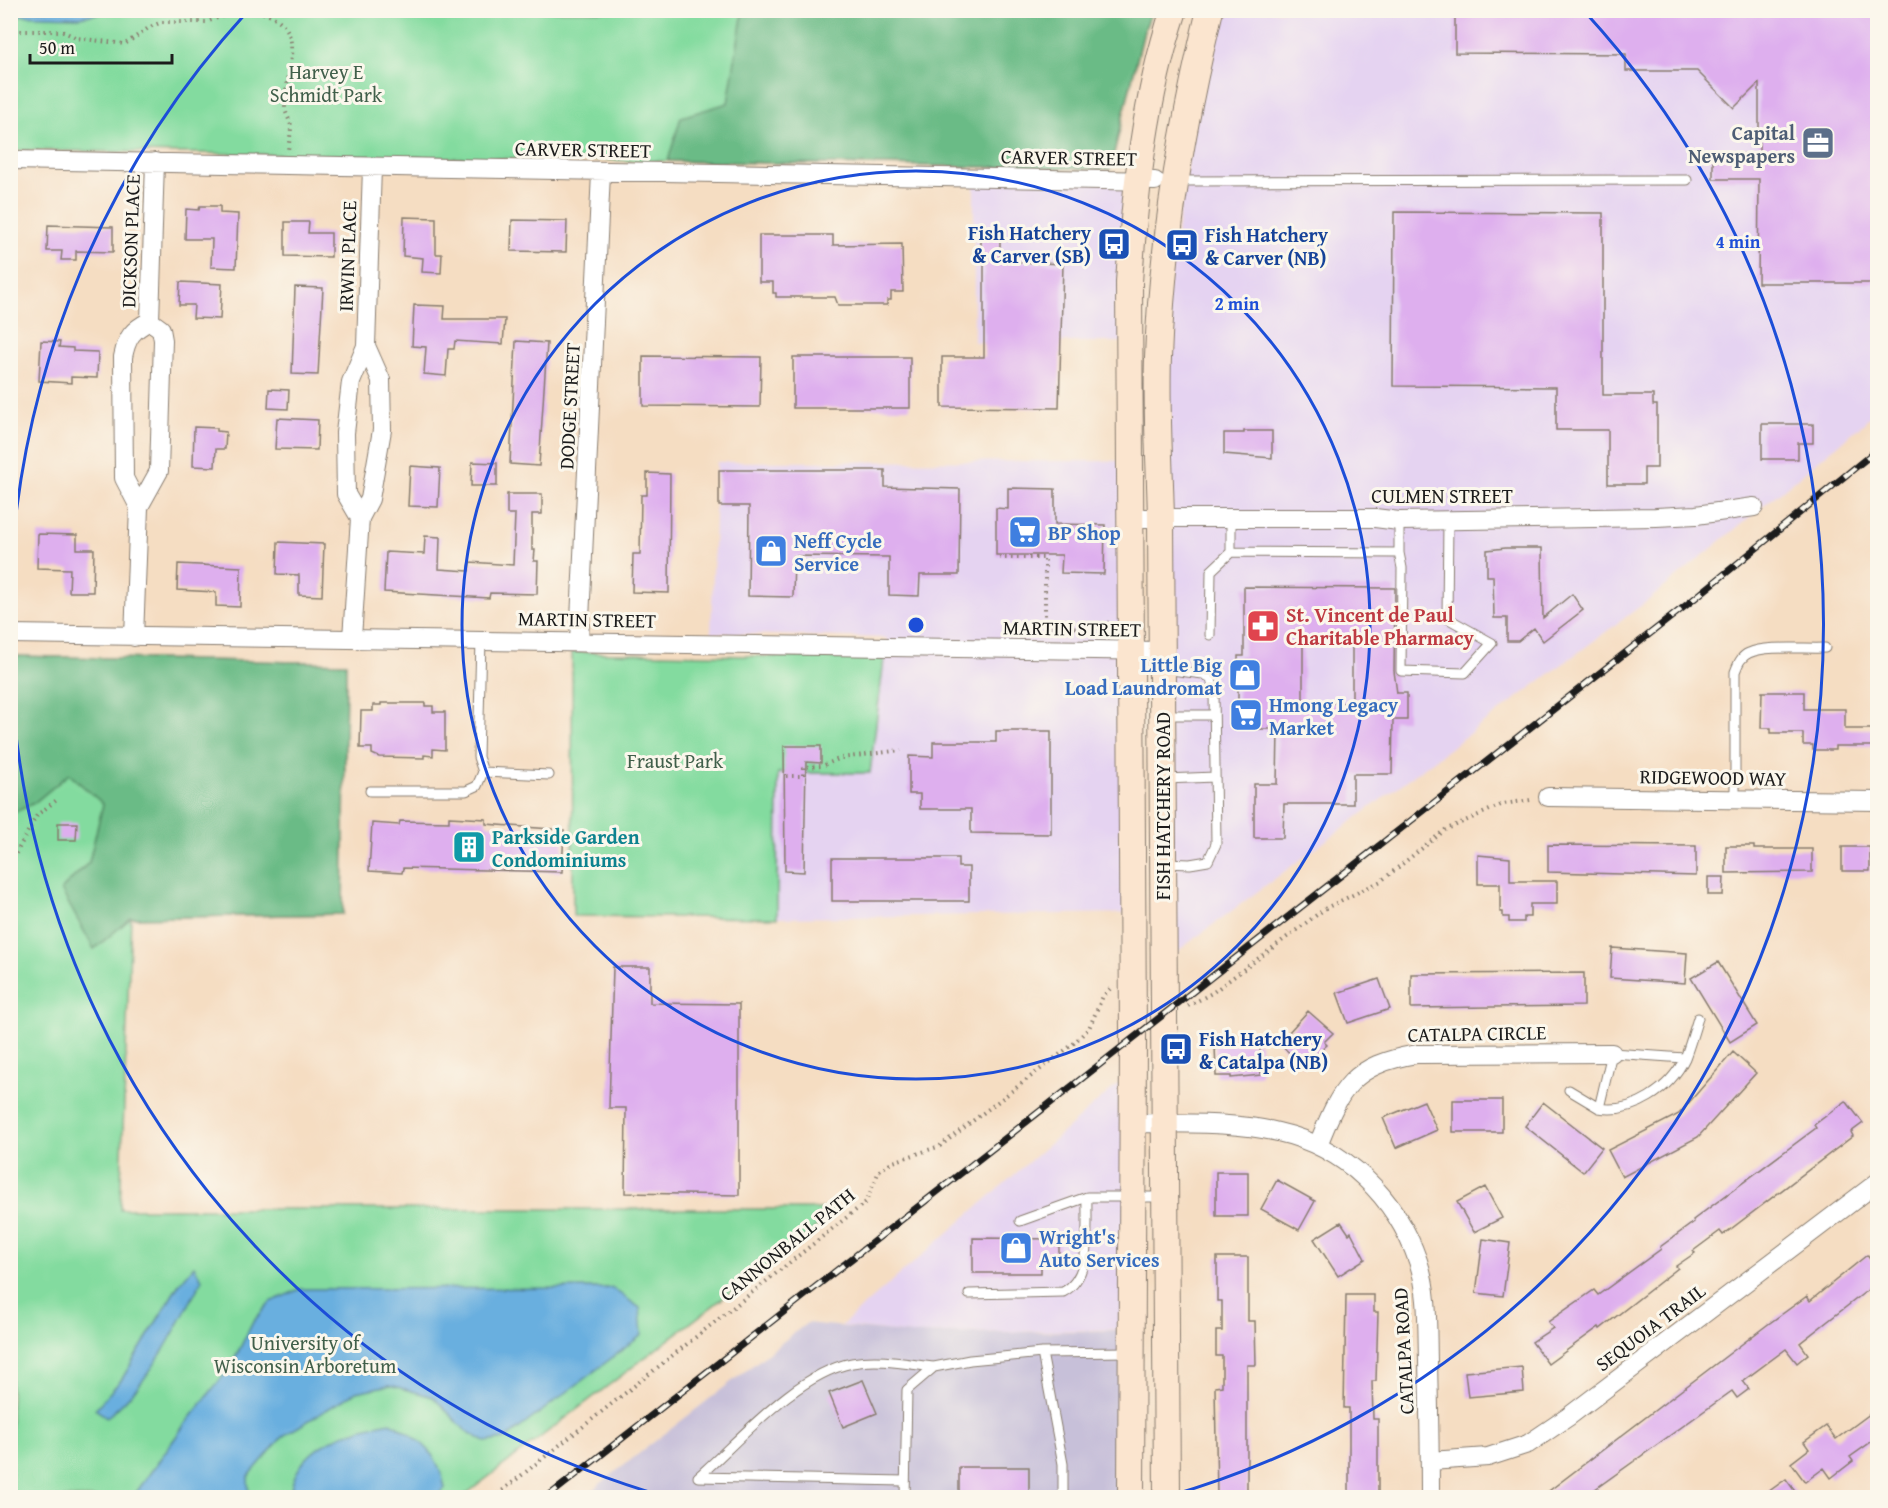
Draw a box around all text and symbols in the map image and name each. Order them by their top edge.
scale bar [30,27,172,65]
text: 50 m [39,34,75,61]
park label: Harvey E Schmidt Park [270,57,383,109]
place label: Capital Newspapers [1688,118,1795,170]
office icon: Capital Newspapers [1800,125,1836,161]
street label: CARVER STREET [515,133,651,165]
street label: CARVER STREET [1001,141,1137,173]
street label: DICKSON PLACE [113,174,147,308]
street label: IRWIN PLACE [331,200,363,312]
place label: Fish Hatchery & Carver (SB) [968,218,1092,270]
place label: Fish Hatchery & Carver (NB) [1205,220,1329,272]
bus stop icon: Fish Hatchery & Carver (SB) [1096,226,1132,262]
bus stop icon: Fish Hatchery & Carver (NB) [1164,227,1200,263]
text: 4 min [1716,228,1761,255]
text: 2 min [1215,290,1260,317]
street label: DODGE STREET [551,342,587,470]
street label: CULMEN STREET [1371,481,1513,510]
supermarket icon: BP Shop [1007,514,1043,550]
place label: BP Shop [1048,518,1121,547]
place label: Neff Cycle Service [794,526,882,578]
shop icon: Neff Cycle Service [753,533,789,569]
place label: St. Vincent de Paul Charitable Pharmacy [1286,600,1474,652]
street label: MARTIN STREET [518,603,656,635]
pharmacy icon: St. Vincent de Paul Charitable Pharmacy [1245,608,1281,644]
street label: MARTIN STREET [1003,612,1141,644]
centre of rings [906,615,926,635]
place label: Little Big Load Laundromat [1065,650,1222,702]
shop icon: Little Big Load Laundromat [1227,657,1263,693]
place label: Hmong Legacy Market [1269,690,1399,742]
supermarket icon: Hmong Legacy Market [1228,697,1264,733]
street label: FISH HATCHERY ROAD [1148,712,1177,900]
park label: Fraust Park [627,746,724,775]
street label: RIDGEWOOD WAY [1639,761,1787,793]
place label: Parkside Garden Condominiums [492,822,640,874]
building icon: Parkside Garden Condominiums [451,829,487,865]
street label: CATALPA CIRCLE [1407,1017,1547,1049]
place label: Fish Hatchery & Catalpa (NB) [1199,1024,1328,1076]
bus stop icon: Fish Hatchery & Catalpa (NB) [1158,1031,1194,1067]
street label: CANNONBALL PATH [713,1180,861,1308]
place label: Wright's Auto Services [1039,1222,1160,1274]
shop icon: Wright's Auto Services [998,1230,1034,1266]
street label: SEQUOIA TRAIL [1589,1276,1711,1378]
street label: CATALPA ROAD [1385,1287,1421,1415]
park label: University of Wisconsin Arboretum [214,1328,397,1380]

